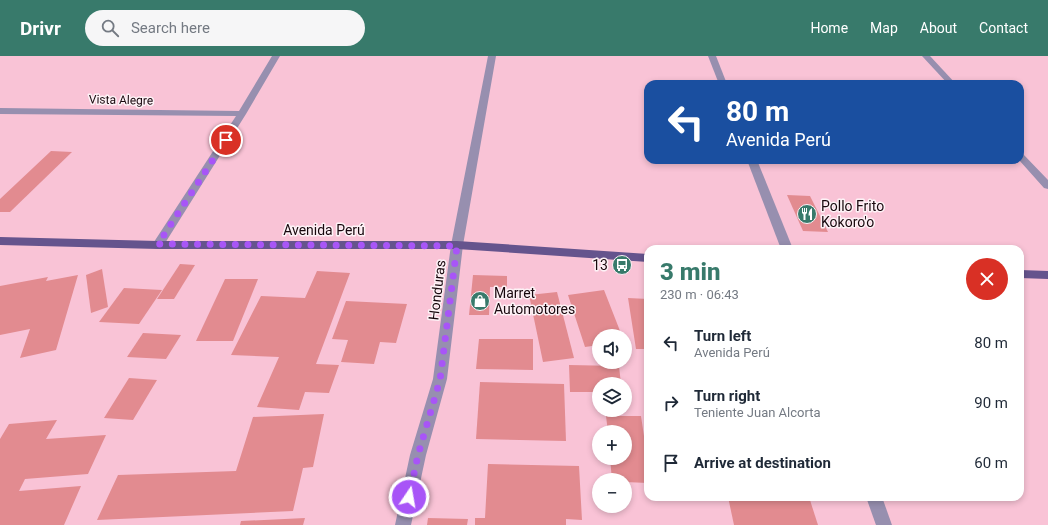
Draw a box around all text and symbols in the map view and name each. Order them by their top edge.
search box [85,10,365,46]
text: Drivr [20,17,61,40]
icon: search [99,17,121,39]
text: Search here [131,19,210,37]
text: Home [810,20,848,36]
text: Map [870,20,898,36]
text: About [920,20,957,36]
text: Contact [979,20,1028,36]
street label: Vista Alegre [89,92,153,108]
text: 80 m [726,95,789,128]
icon: left [660,96,712,148]
pin [209,123,243,157]
icon: arrive [215,129,237,151]
text: Avenida Perú [726,129,831,150]
place label: Pollo Frito Kokoro'o [821,198,884,230]
restaurant icon: Pollo Frito Kokoro'o [796,203,818,225]
street label: Avenida Perú [283,222,365,238]
bus stop icon: 13 [611,254,633,276]
place label: 13 [592,257,608,273]
text: 3 min [660,258,721,286]
button: close [966,258,1008,300]
street label: Honduras [425,259,449,321]
place label: Marret Automotores [494,285,575,317]
text: 230 m · 06:43 [660,287,739,302]
shop icon: Marret Automotores [469,290,491,312]
text: Turn left [694,327,751,345]
map controls [592,329,632,513]
button: sound [592,329,632,369]
icon: left [660,332,682,354]
text: 80 m [974,334,1008,352]
text: Avenida Perú [694,345,770,360]
button: layers [592,377,632,417]
text: Turn right [694,387,760,405]
icon: right [660,392,682,414]
text: 90 m [974,394,1008,412]
text: Teniente Juan Alcorta [694,405,821,420]
button: + [592,425,632,465]
icon: arrive [660,452,682,474]
text: Arrive at destination [694,454,831,472]
text: 60 m [974,454,1008,472]
button: − [592,473,632,513]
position arrow [388,476,430,518]

